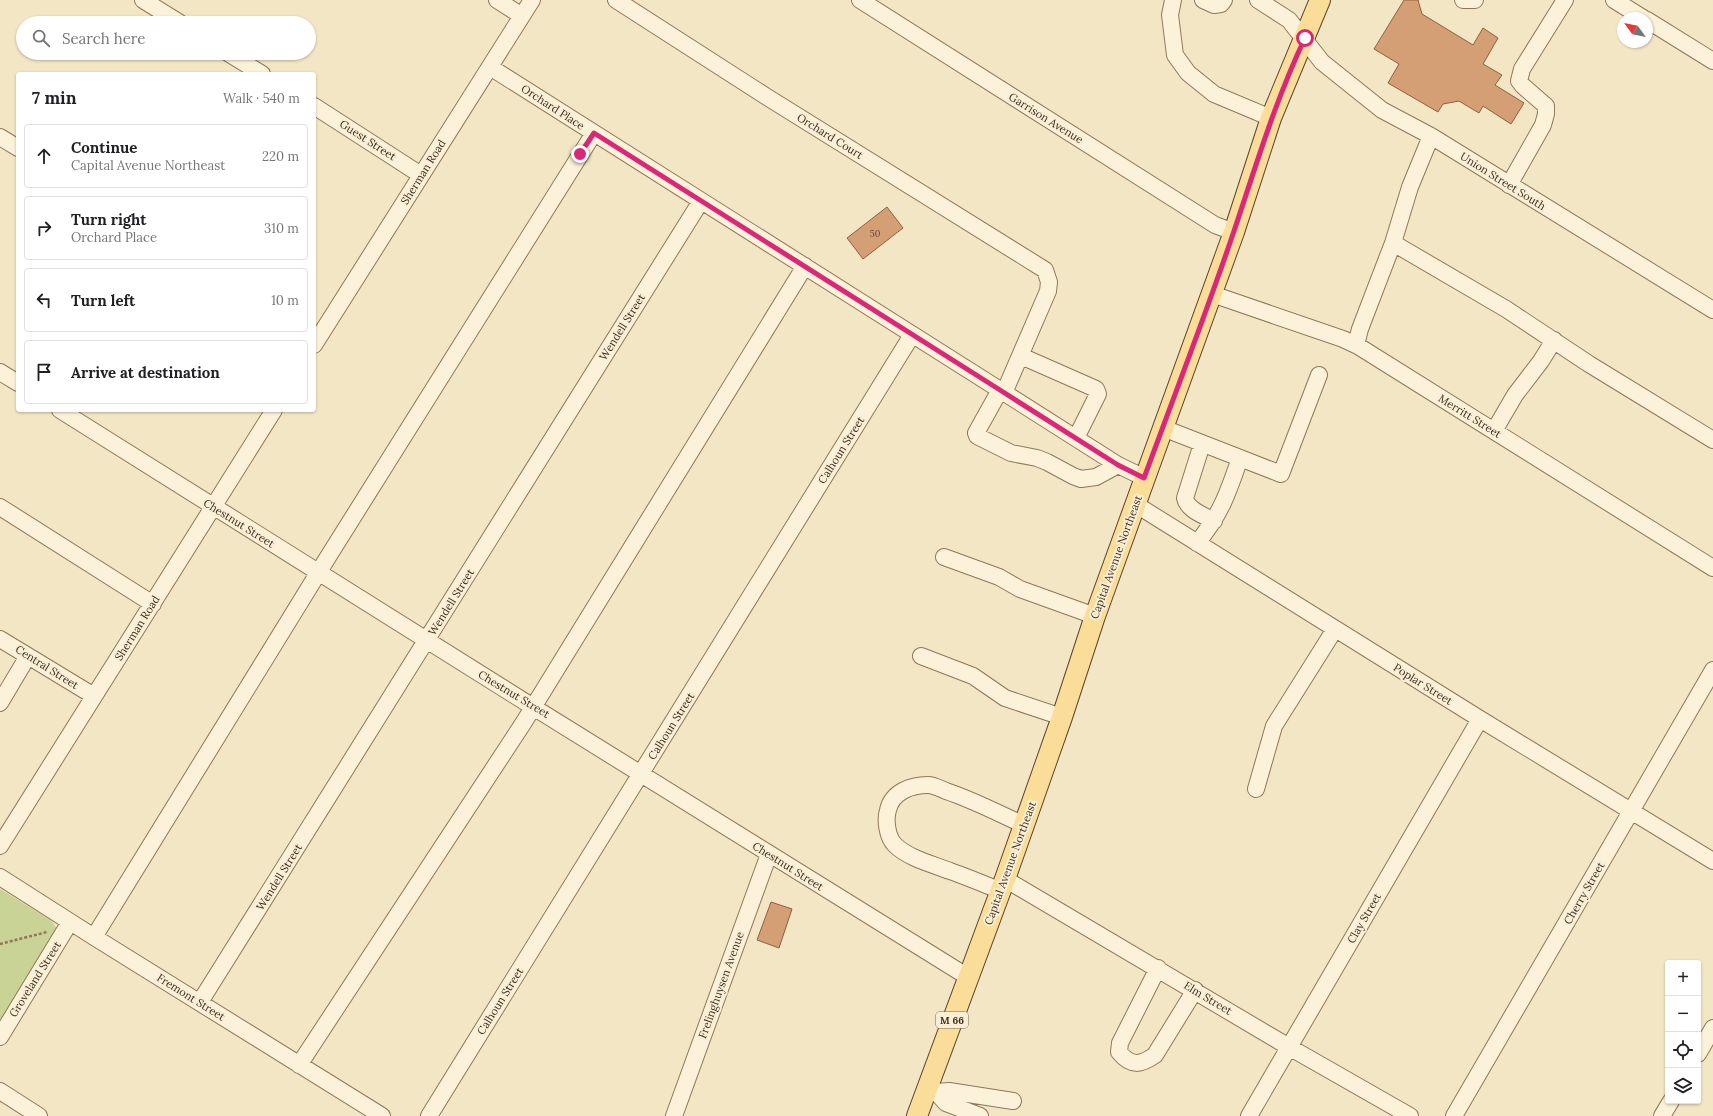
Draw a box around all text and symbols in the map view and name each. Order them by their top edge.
north arrow [1617,12,1653,48]
search box [16,16,316,60]
icon: search [30,27,52,49]
text: Search here [62,29,145,48]
route start [1296,29,1314,47]
street label: Orchard Place [519,81,587,133]
text: 7 min [32,87,77,109]
text: Walk · 540 m [223,90,300,107]
street label: Garrison Avenue [1006,90,1086,146]
street label: Orchard Court [794,110,866,162]
street label: Guest Street [337,117,399,164]
street label: Sherman Road [397,136,449,207]
text: Continue [71,138,137,157]
icon: ahead [33,145,55,167]
route end [571,145,589,163]
text: 220 m [262,148,299,165]
street label: Union Street South [1458,149,1549,213]
text: Capital Avenue Northeast [71,157,225,174]
text: Turn right [71,210,147,229]
icon: right [33,217,55,239]
text: 310 m [264,220,299,237]
house number: 50 [870,228,881,239]
text: Orchard Place [71,229,157,246]
icon: left [33,289,55,311]
text: Turn left [71,291,135,310]
street label: Wendell Street [596,291,648,363]
text: 10 m [271,292,299,309]
icon: arrive [33,361,55,383]
text: Arrive at destination [71,363,220,382]
street label: Merritt Street [1436,391,1505,441]
street label: Calhoun Street [815,413,868,486]
street label: Capital Avenue Northeast [1087,493,1145,621]
street label: Chestnut Street [201,496,278,551]
street label: Wendell Street [425,566,477,638]
street label: Sherman Road [111,592,163,663]
street label: Central Street [13,642,82,692]
street label: Poplar Street [1391,660,1456,708]
street label: Chestnut Street [476,667,553,721]
street label: Calhoun Street [645,689,698,762]
street label: Capital Avenue Northeast [981,799,1039,927]
street label: Chestnut Street [750,839,827,894]
street label: Wendell Street [253,841,305,913]
street label: Cherry Street [1560,859,1608,927]
street label: Clay Street [1344,890,1384,946]
street label: Frelinghuysen Avenue [695,930,747,1040]
street label: Groveland Street [6,938,64,1020]
map controls [1665,960,1701,1104]
button: + [1665,960,1701,996]
street label: Calhoun Street [474,964,527,1037]
street label: Fremont Street [154,970,228,1024]
street label: Elm Street [1181,978,1235,1018]
button: − [1665,996,1701,1032]
road number: M 66 [936,1012,968,1028]
button: locate [1665,1032,1701,1068]
button: layers [1665,1068,1701,1104]

